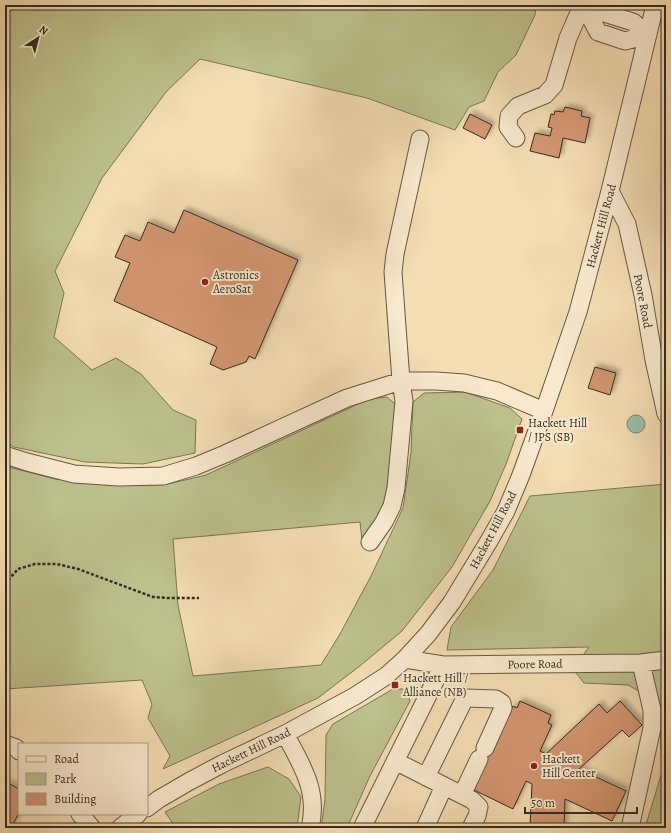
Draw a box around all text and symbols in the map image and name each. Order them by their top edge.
north arrow [18,18,58,58]
text: N [36,22,51,39]
street label: Hackett Hill Road [582,182,620,270]
place label: Astronics AeroSat [212,267,259,297]
street label: Poore Road [630,272,656,330]
marker: Astronics AeroSat [200,277,210,287]
place label: Hackett Hill / JPS (SB) [528,415,587,445]
marker: Hackett Hill / JPS (SB) [515,425,525,435]
street label: Hackett Hill Road [466,488,521,572]
street label: Poore Road [507,656,563,672]
place label: Hackett Hill / Alliance (NB) [402,670,468,700]
marker: Hackett Hill / Alliance (NB) [390,680,400,690]
street label: Hackett Hill Road [209,724,294,776]
legend [18,743,148,815]
text: Road [54,751,80,767]
place label: Hackett Hill Center [542,751,596,781]
marker: Hackett Hill Center [529,761,539,771]
text: Park [54,771,77,787]
scale bar [525,789,637,815]
text: Building [54,791,96,807]
text: 50 m [531,795,555,811]

